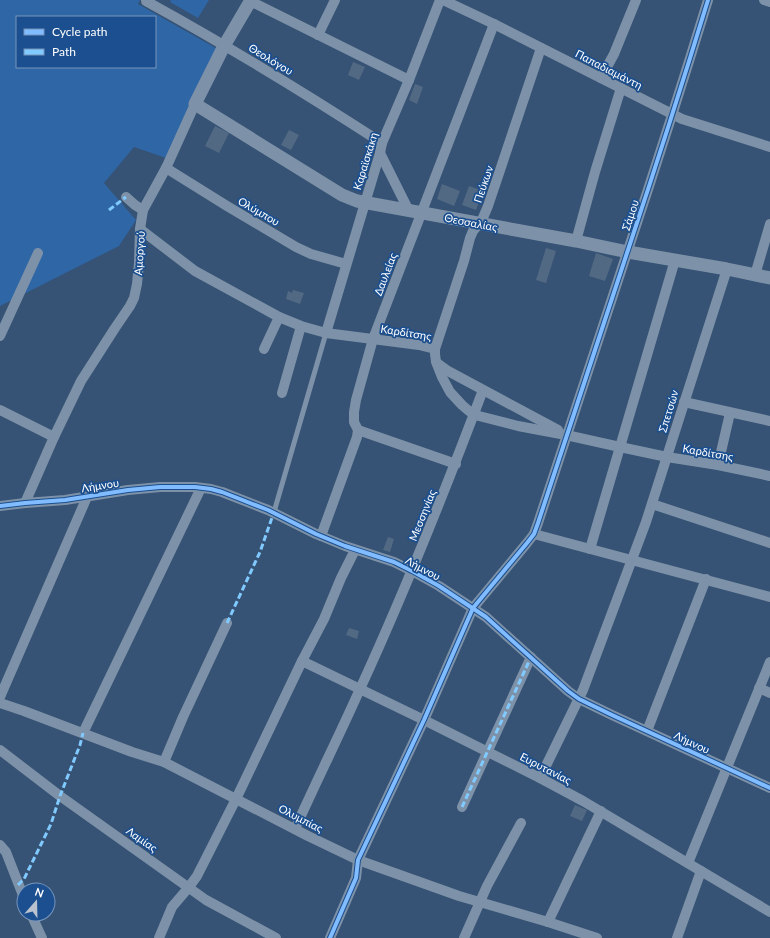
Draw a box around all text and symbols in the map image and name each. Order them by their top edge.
legend [16,16,156,68]
text: Cycle path [52,24,107,39]
street label: Θεολόγου [246,41,296,77]
text: Path [52,44,76,59]
street label: Παπαδιαμάντη [573,47,645,91]
street label: Καραϊσκάκη [350,131,380,191]
street label: Πεύκων [471,163,496,204]
street label: Ολύμπου [236,194,282,228]
street label: Σάμου [619,198,641,232]
street label: Θεσσαλίας [443,210,499,234]
street label: Αμοργού [131,230,147,276]
street label: Δαυλείας [371,251,399,297]
street label: Καρδίτσης [380,322,432,342]
street label: Σπετσών [655,388,681,434]
street label: Καρδίτσης [682,441,734,463]
street label: Λήμνου [80,476,120,494]
street label: Μεσσηνίας [406,487,438,543]
street label: Λήμνου [403,553,443,583]
street label: Λήμνου [672,728,712,756]
street label: Ευρυτανίας [518,750,574,786]
street label: Ολυμπίας [277,801,325,835]
street label: Λαμίας [124,824,160,854]
north arrow [16,882,56,922]
text: N [33,885,46,900]

